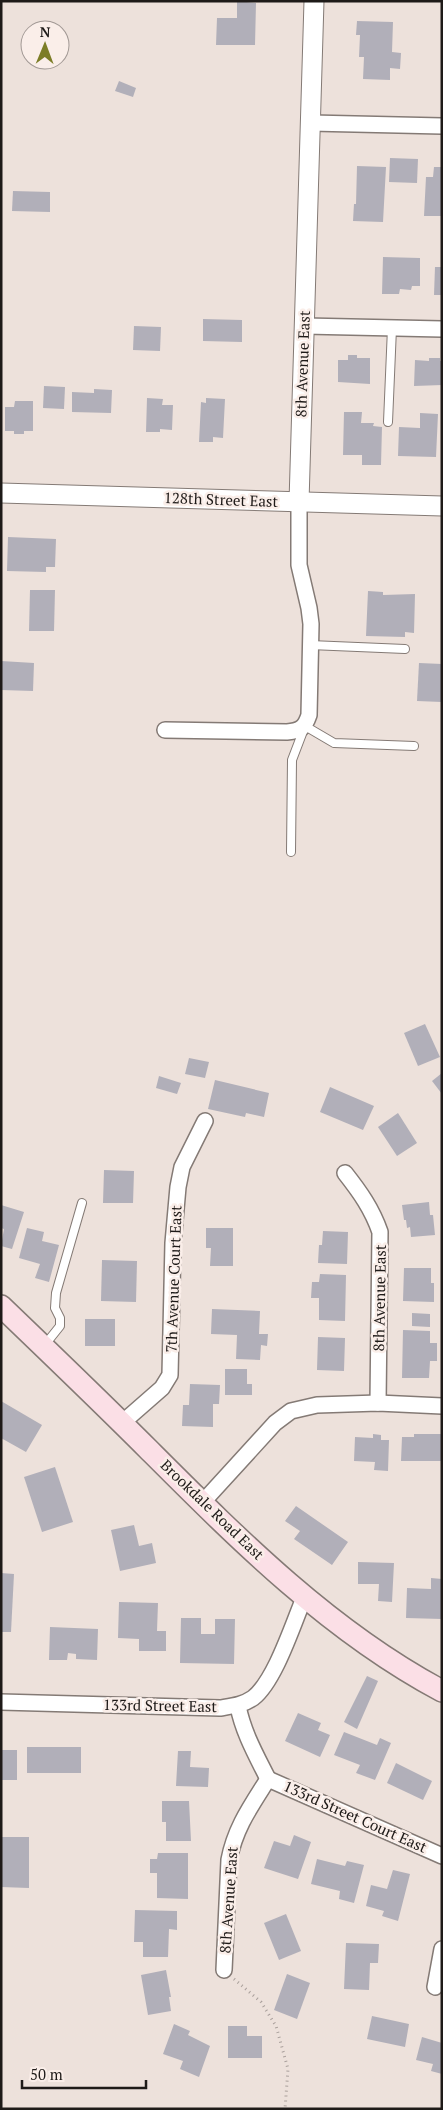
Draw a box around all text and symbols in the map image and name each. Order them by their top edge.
north arrow [20,20,70,70]
text: N [40,22,51,41]
street label: 8th Avenue East [290,310,314,418]
street label: 128th Street East [164,487,279,511]
street label: 7th Avenue Court East [160,1205,186,1353]
street label: 8th Avenue East [368,1244,390,1352]
street label: Brookdale Road East [157,1455,269,1564]
street label: 133rd Street East [103,1694,217,1716]
street label: 133rd Street Court East [281,1775,431,1857]
street label: 8th Avenue East [214,1846,242,1954]
scale bar [22,2058,146,2090]
text: 50 m [30,2064,63,2084]

